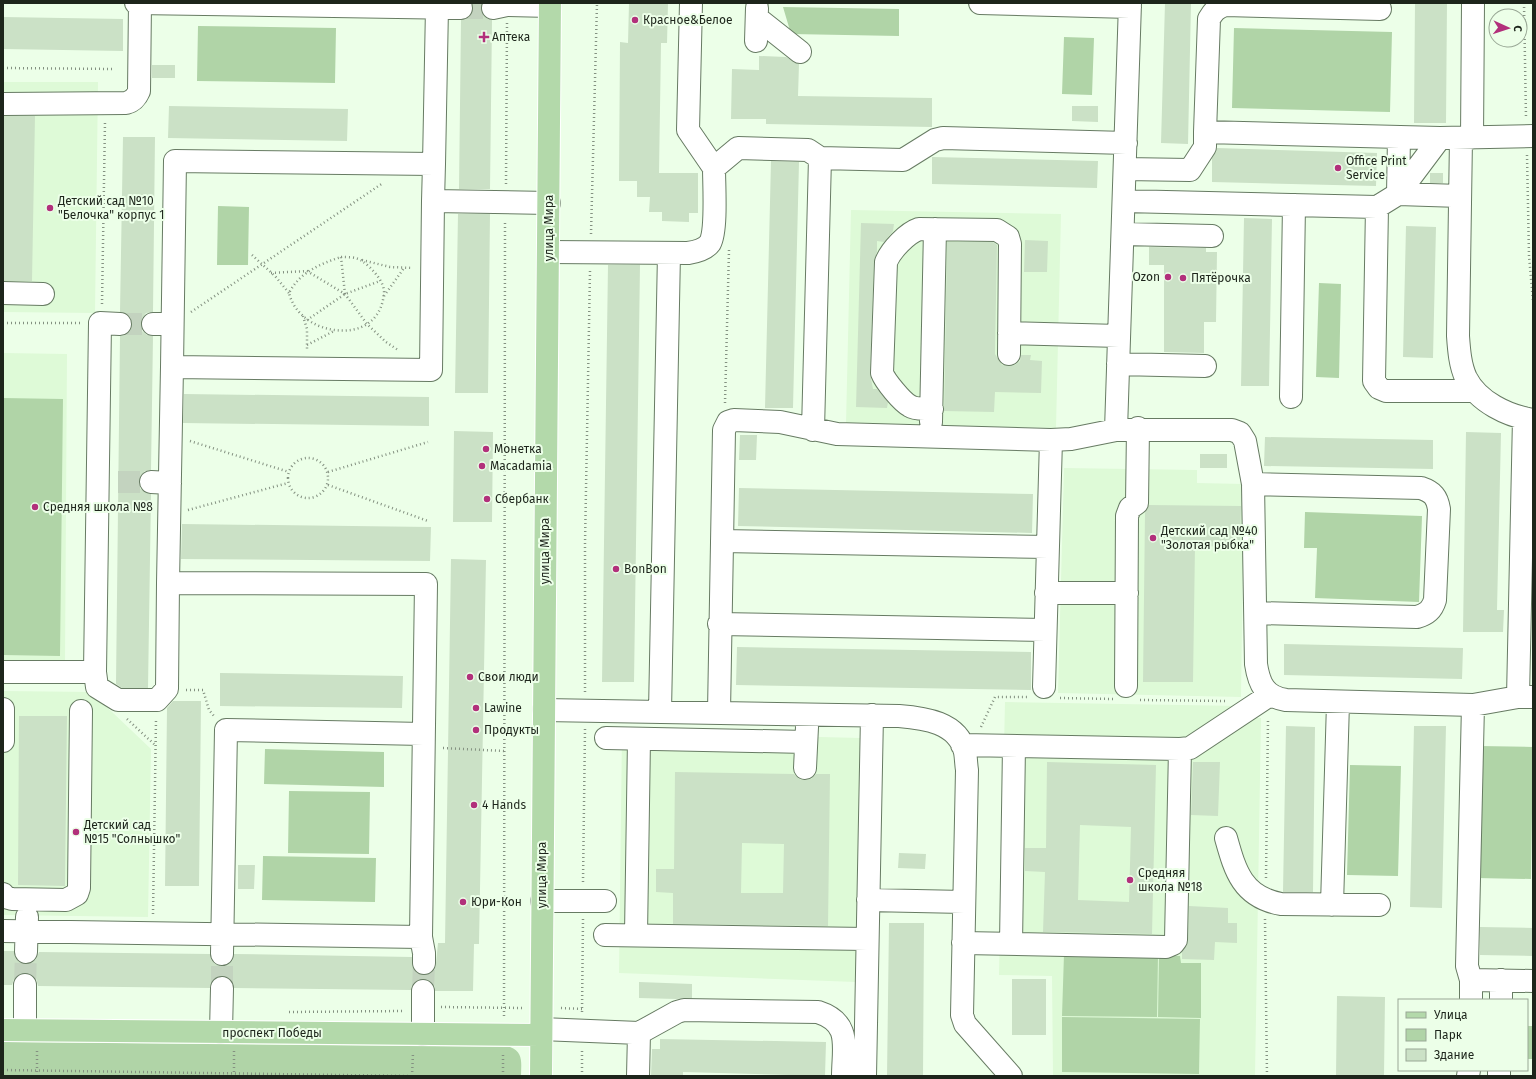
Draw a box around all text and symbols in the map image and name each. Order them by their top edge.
north arrow [1488,8,1528,48]
place label: Красное&Белое [643,13,733,27]
marker: Красное&Белое [630,15,640,25]
text: С [1511,25,1524,33]
place label: Аптека [492,30,530,44]
marker: Аптека [479,32,489,42]
place label: Office Print Service [1346,154,1407,182]
marker: Office Print Service [1333,163,1343,173]
place label: Детский сад №10 "Белочка" корпус 1 [57,194,164,222]
street label: улица Мира [542,195,556,261]
marker: Детский сад №10 "Белочка" корпус 1 [45,203,55,213]
place label: Ozon [1133,270,1160,284]
place label: Пятёрочка [1191,271,1251,285]
marker: Ozon [1163,272,1173,282]
marker: Пятёрочка [1178,273,1188,283]
place label: Монетка [494,442,542,456]
marker: Монетка [481,444,491,454]
place label: Macadamia [490,459,552,473]
marker: Macadamia [477,461,487,471]
place label: Сбербанк [495,492,550,506]
marker: Сбербанк [482,494,492,504]
place label: Средняя школа №8 [43,500,153,514]
marker: Средняя школа №8 [30,502,40,512]
street label: улица Мира [538,518,552,584]
place label: Детский сад №40 "Золотая рыбка" [1160,524,1258,552]
marker: Детский сад №40 "Золотая рыбка" [1148,533,1158,543]
place label: BonBon [624,562,667,576]
marker: BonBon [611,564,621,574]
place label: Свои люди [478,670,539,684]
marker: Свои люди [465,672,475,682]
place label: Lawine [484,701,522,715]
marker: Lawine [471,703,481,713]
place label: Продукты [484,723,539,737]
marker: Продукты [471,725,481,735]
place label: 4 Hands [482,798,526,812]
marker: 4 Hands [469,800,479,810]
place label: Детский сад №15 "Солнышко" [83,818,180,846]
marker: Детский сад №15 "Солнышко" [71,827,81,837]
street label: улица Мира [535,842,549,908]
place label: Средняя школа №18 [1138,866,1203,894]
marker: Средняя школа №18 [1125,875,1135,885]
place label: Юри-Кон [471,895,522,909]
marker: Юри-Кон [458,897,468,907]
legend [1398,999,1528,1071]
text: Улица [1434,1008,1468,1022]
street label: проспект Победы [222,1026,322,1040]
text: Парк [1434,1028,1463,1042]
text: Здание [1434,1048,1474,1062]

